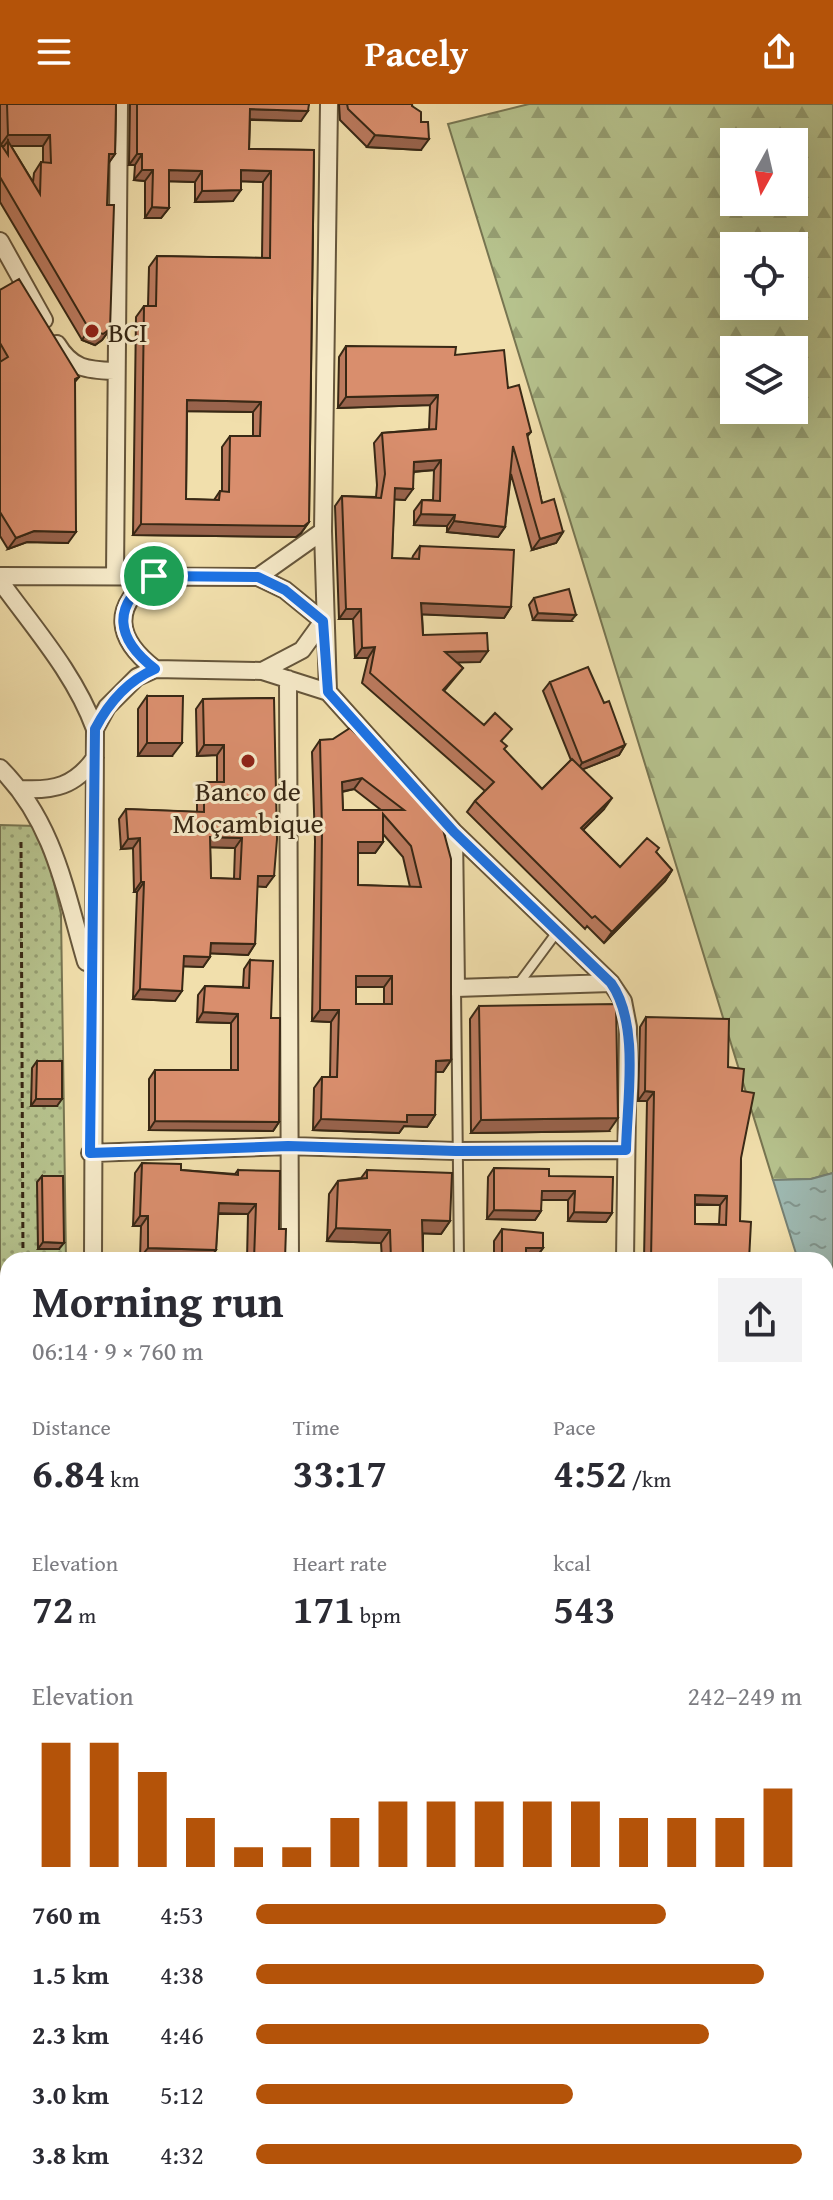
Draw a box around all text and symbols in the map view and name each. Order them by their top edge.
text: Pacely [365,26,468,79]
icon: menu [32,30,76,74]
icon: share [757,30,801,74]
north arrow [720,128,808,216]
map controls [720,128,808,424]
button: locate [720,232,808,320]
place label: BCI [108,311,148,352]
marker: BCI [83,322,101,340]
button: layers [720,336,808,424]
pin [120,542,188,610]
icon: arrive [132,554,176,598]
marker: Banco de Moçambique [239,752,257,770]
place label: Banco de Moçambique [172,770,324,843]
text: Morning run [32,1269,283,1333]
button: share [718,1278,802,1362]
text: 06:14 · 9 × 760 m [32,1331,203,1370]
text: Distance [32,1411,111,1443]
text: Time [293,1411,339,1443]
text: Pace [553,1411,596,1443]
text: 6.84 [32,1443,105,1502]
text: 33:17 [293,1443,387,1502]
text: 4:52 [553,1443,627,1502]
text: km [105,1463,139,1495]
text: /km [627,1463,671,1495]
text: Elevation [32,1547,118,1579]
text: Heart rate [293,1547,387,1579]
text: kcal [553,1547,591,1579]
text: 72 [32,1579,73,1638]
text: 171 [293,1579,355,1638]
text: 543 [553,1579,616,1638]
text: m [73,1599,96,1631]
text: bpm [355,1599,401,1631]
text: Elevation [32,1676,134,1715]
text: 242–249 m [688,1676,802,1715]
text: 760 m [32,1895,100,1934]
text: 4:53 [160,1895,204,1934]
text: 1.5 km [32,1955,109,1994]
text: 4:38 [160,1955,204,1994]
text: 2.3 km [32,2015,109,2054]
text: 4:46 [160,2015,204,2054]
text: 3.0 km [32,2075,109,2114]
text: 5:12 [160,2075,204,2114]
text: 3.8 km [32,2135,109,2174]
text: 4:32 [160,2135,204,2174]

